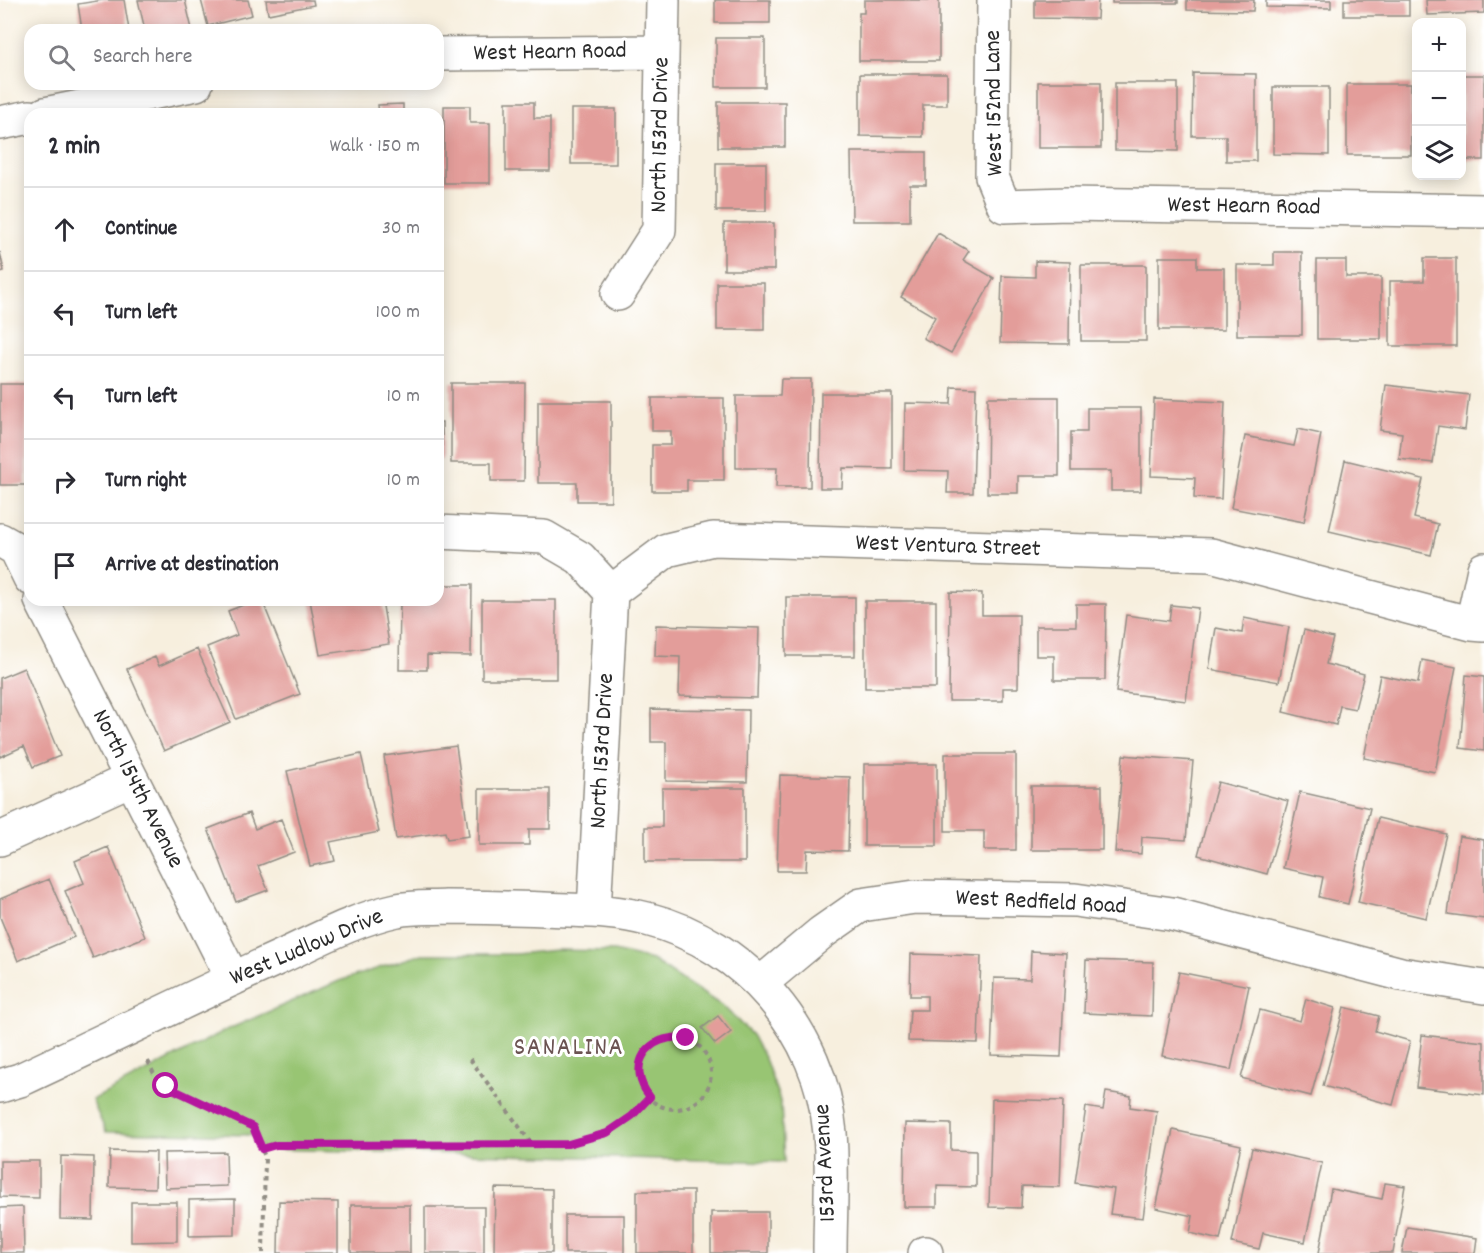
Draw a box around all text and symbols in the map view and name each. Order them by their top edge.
map controls [1412,18,1466,180]
button: + [1412,18,1466,72]
search box [24,24,444,90]
street label: West 152nd Lane [977,30,1013,176]
street label: West Hearn Road [473,35,627,71]
icon: search [45,41,78,74]
text: Search here [93,42,192,73]
street label: North 153rd Drive [643,57,679,213]
button: − [1412,72,1466,126]
button: layers [1412,126,1466,180]
text: 2 min [48,129,100,166]
text: Walk · 150 m [330,133,420,161]
street label: West Hearn Road [1167,189,1321,225]
icon: ahead [48,213,81,246]
text: Continue [105,214,177,245]
text: 30 m [382,215,420,243]
icon: left [48,297,81,330]
text: Turn left [105,298,177,329]
text: 100 m [376,299,420,327]
icon: left [48,381,81,414]
text: Turn left [105,382,177,413]
text: 10 m [386,383,420,411]
icon: right [48,465,81,498]
text: Turn right [105,466,187,497]
text: 10 m [386,467,420,495]
street label: West Ventura Street [855,527,1041,567]
icon: arrive [48,549,81,582]
text: Arrive at destination [105,550,279,581]
street label: North 153rd Drive [582,672,624,830]
street label: North 154th Avenue [82,704,192,874]
street label: West Redfield Road [955,882,1127,924]
street label: West Ludlow Drive [225,900,389,996]
route end [672,1024,698,1050]
district label: SANALINA [514,1030,624,1067]
route start [152,1072,178,1098]
street label: 153rd Avenue [806,1103,846,1223]

